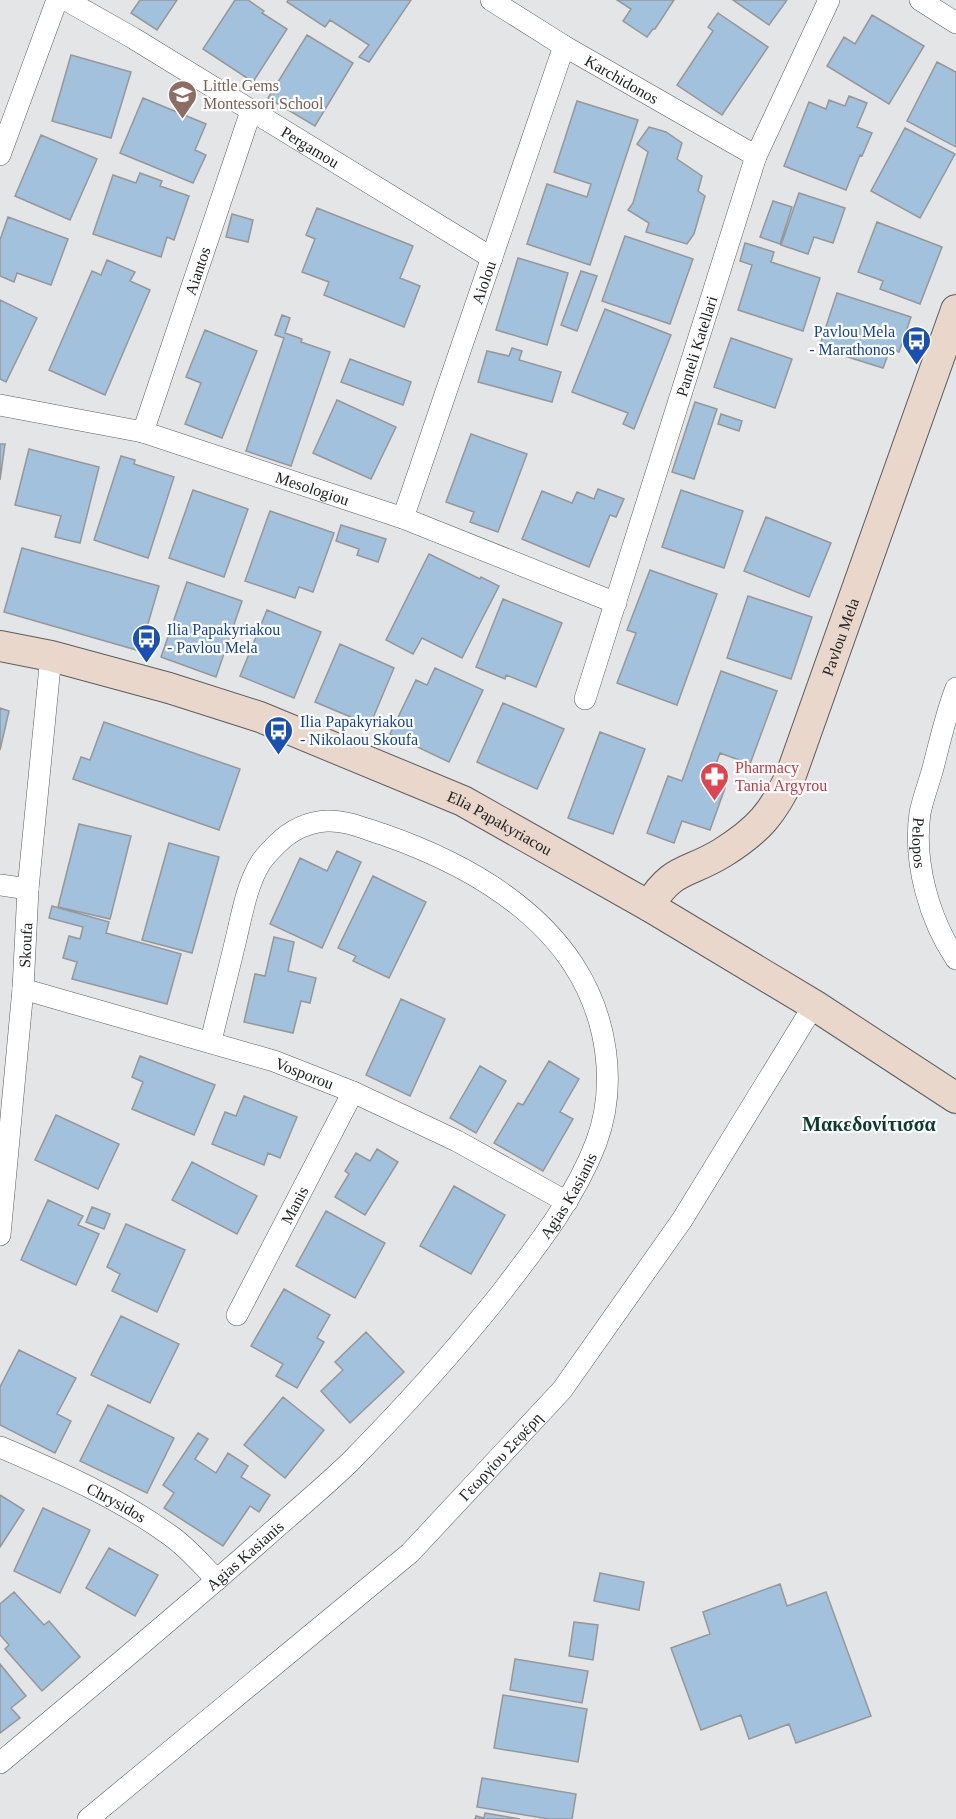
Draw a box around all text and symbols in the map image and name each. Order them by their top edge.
street label: Karchidonos [582,51,662,107]
place label: Little Gems Montessori School [203,77,324,112]
school or university icon: Little Gems Montessori School [166,78,198,120]
street label: Pergamou [278,123,342,171]
street label: Aiantos [181,245,213,297]
street label: Aiolou [468,259,499,306]
street label: Panteli Katellari [672,293,720,398]
place label: Pavlou Mela - Marathonos [809,323,895,358]
bus stop icon: Pavlou Mela - Marathonos [900,324,932,366]
street label: Mesologiou [273,468,351,508]
street label: Pavlou Mela [818,596,862,678]
place label: Ilia Papakyriakou - Pavlou Mela [167,621,280,656]
bus stop icon: Ilia Papakyriakou - Pavlou Mela [130,622,162,664]
place label: Ilia Papakyriakou - Nikolaou Skoufa [300,713,418,748]
bus stop icon: Ilia Papakyriakou - Nikolaou Skoufa [263,714,295,756]
place label: Pharmacy Tania Argyrou [735,759,827,795]
pharmacy icon: Pharmacy Tania Argyrou [698,760,730,802]
street label: Elia Papakyriacou [445,787,555,858]
street label: Pelopos [909,817,929,869]
street label: Skoufa [16,922,35,968]
street label: Vosporou [273,1054,336,1092]
district label: Μακεδονίτισσα [802,1113,936,1135]
street label: Agias Kasianis [536,1150,600,1242]
street label: Manis [277,1183,311,1227]
street label: Γεωργίου Σεφέρη [455,1409,546,1504]
street label: Chrysidos [84,1479,149,1525]
street label: Agias Kasianis [203,1517,287,1594]

